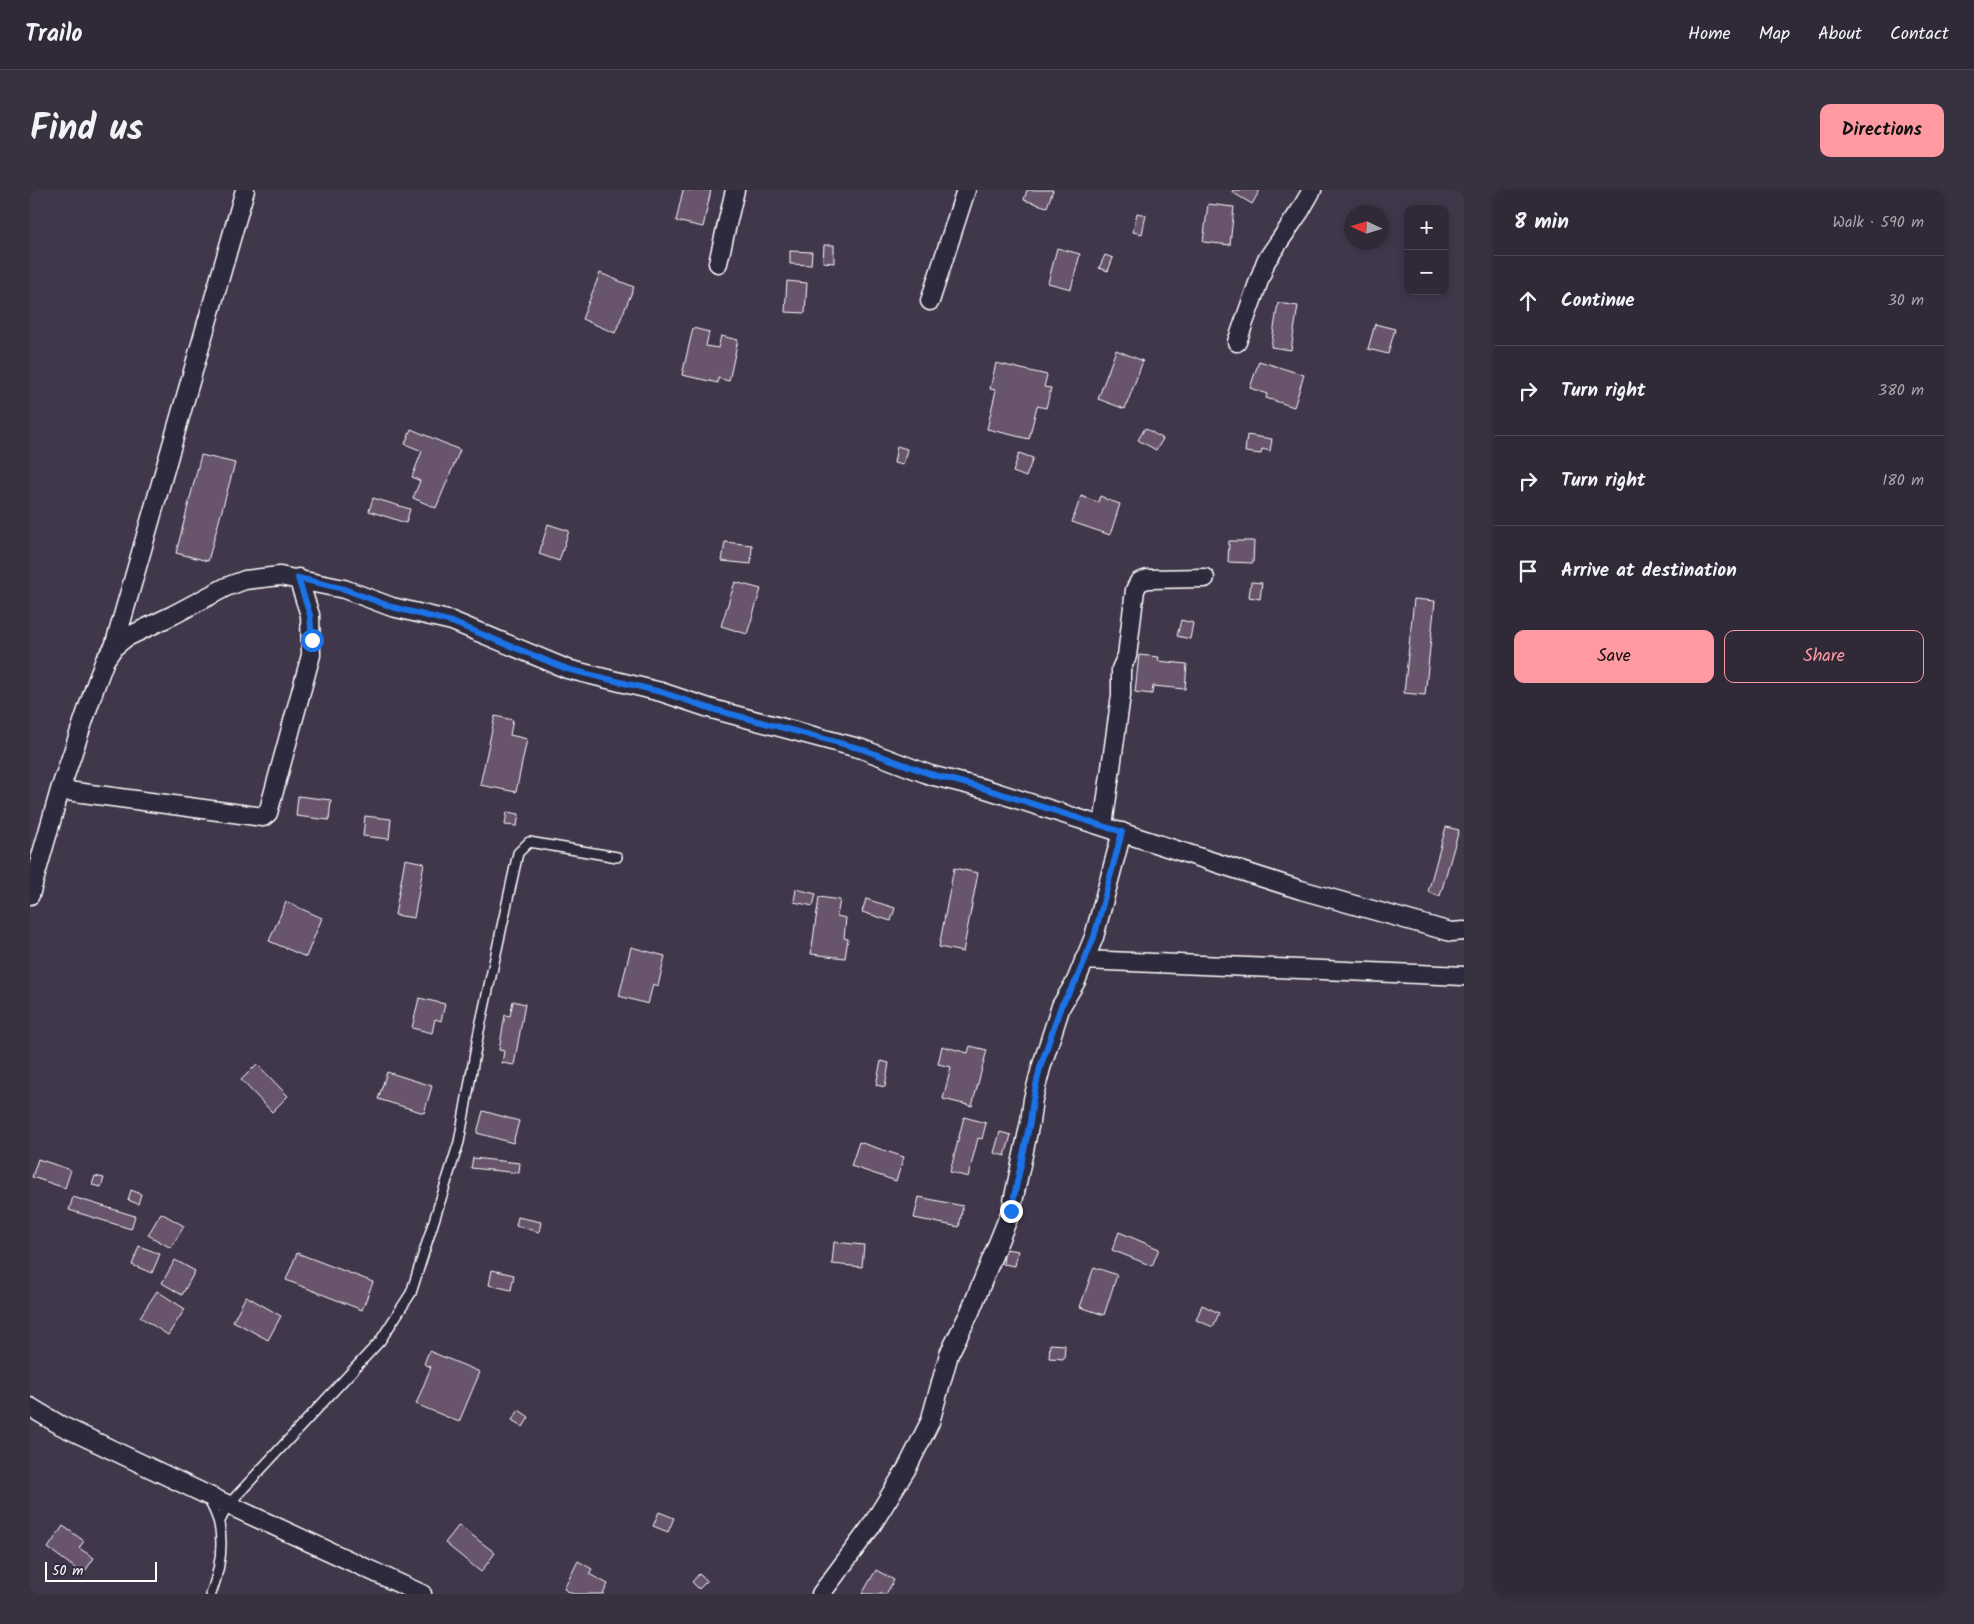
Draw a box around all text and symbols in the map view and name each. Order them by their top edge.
text: Trailo [25,15,83,54]
text: Home [1688,20,1731,49]
text: Map [1759,20,1790,49]
text: About [1818,20,1862,49]
text: Contact [1890,20,1949,49]
text: Find us [30,102,143,158]
button: Directions [1820,104,1944,157]
north arrow [1344,205,1389,250]
map controls [1404,205,1449,295]
button: + [1404,205,1449,250]
text: 8 min [1514,206,1569,239]
text: Walk · 590 m [1832,210,1924,235]
button: − [1404,250,1449,295]
text: Continue [1561,286,1634,316]
icon: ahead [1514,287,1542,315]
text: 30 m [1888,288,1924,313]
text: Turn right [1561,376,1646,406]
icon: right [1514,377,1542,405]
text: 380 m [1878,378,1924,403]
text: Turn right [1561,466,1646,496]
icon: right [1514,467,1542,495]
text: 180 m [1882,468,1924,493]
text: Arrive at destination [1561,556,1737,586]
icon: arrive [1514,557,1542,585]
route start [301,629,324,652]
button: Save [1514,630,1714,683]
button: Share [1724,630,1924,683]
route end [1000,1200,1023,1223]
scale bar [45,1559,158,1582]
text: 50 m [52,1560,83,1582]

